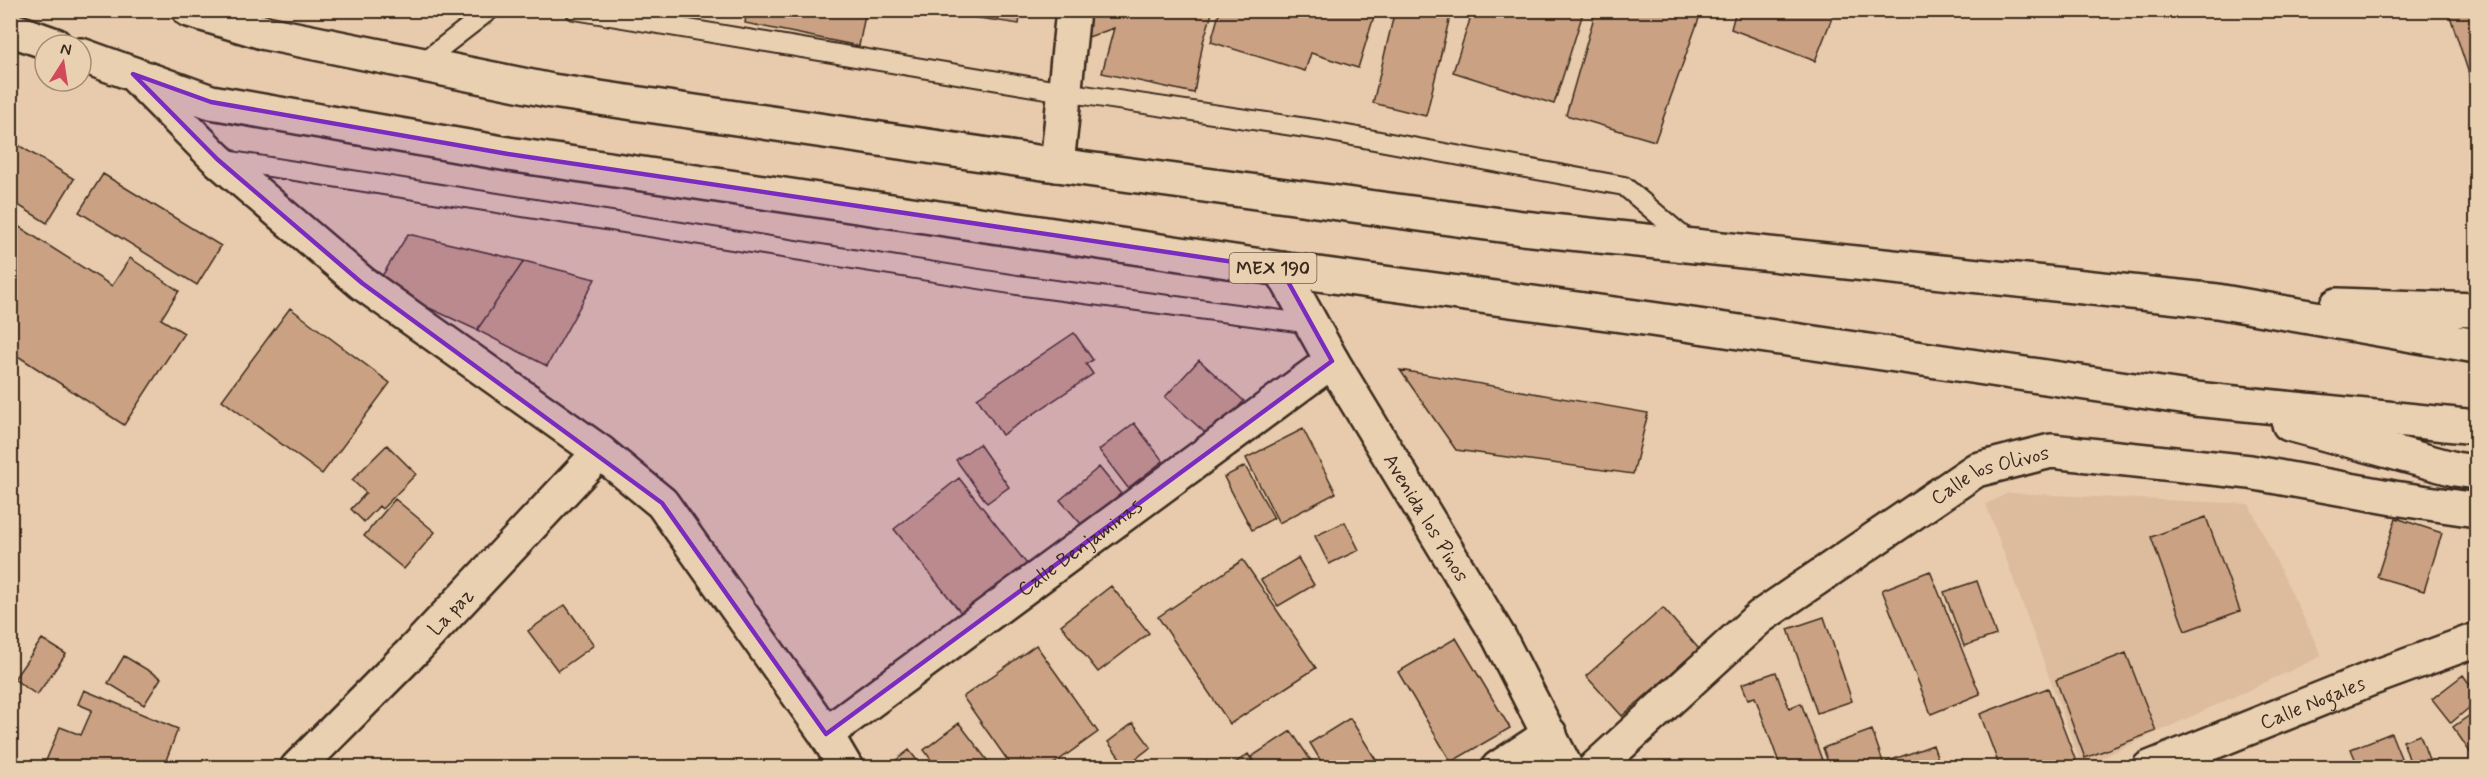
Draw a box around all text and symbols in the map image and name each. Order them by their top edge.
north arrow [33,33,93,93]
text: N [58,38,73,61]
road number: MEX 190 [1230,253,1316,283]
street label: Calle los Olivos [1926,440,2052,512]
street label: Avenida los Pinos [1376,449,1475,587]
street label: Calle Benjaminas [1013,493,1148,603]
street label: La paz [422,583,480,642]
street label: Calle Nogales [2256,670,2370,737]

